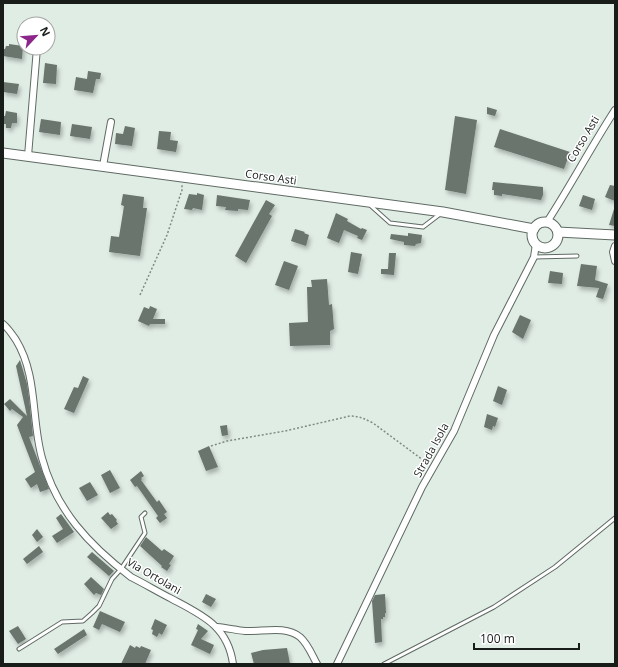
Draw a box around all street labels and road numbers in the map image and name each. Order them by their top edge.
street label: Corso Asti [563,113,602,165]
street label: Corso Asti [244,165,298,188]
street label: Strada Isola [409,420,452,480]
street label: Via Ortolani [124,554,184,597]

